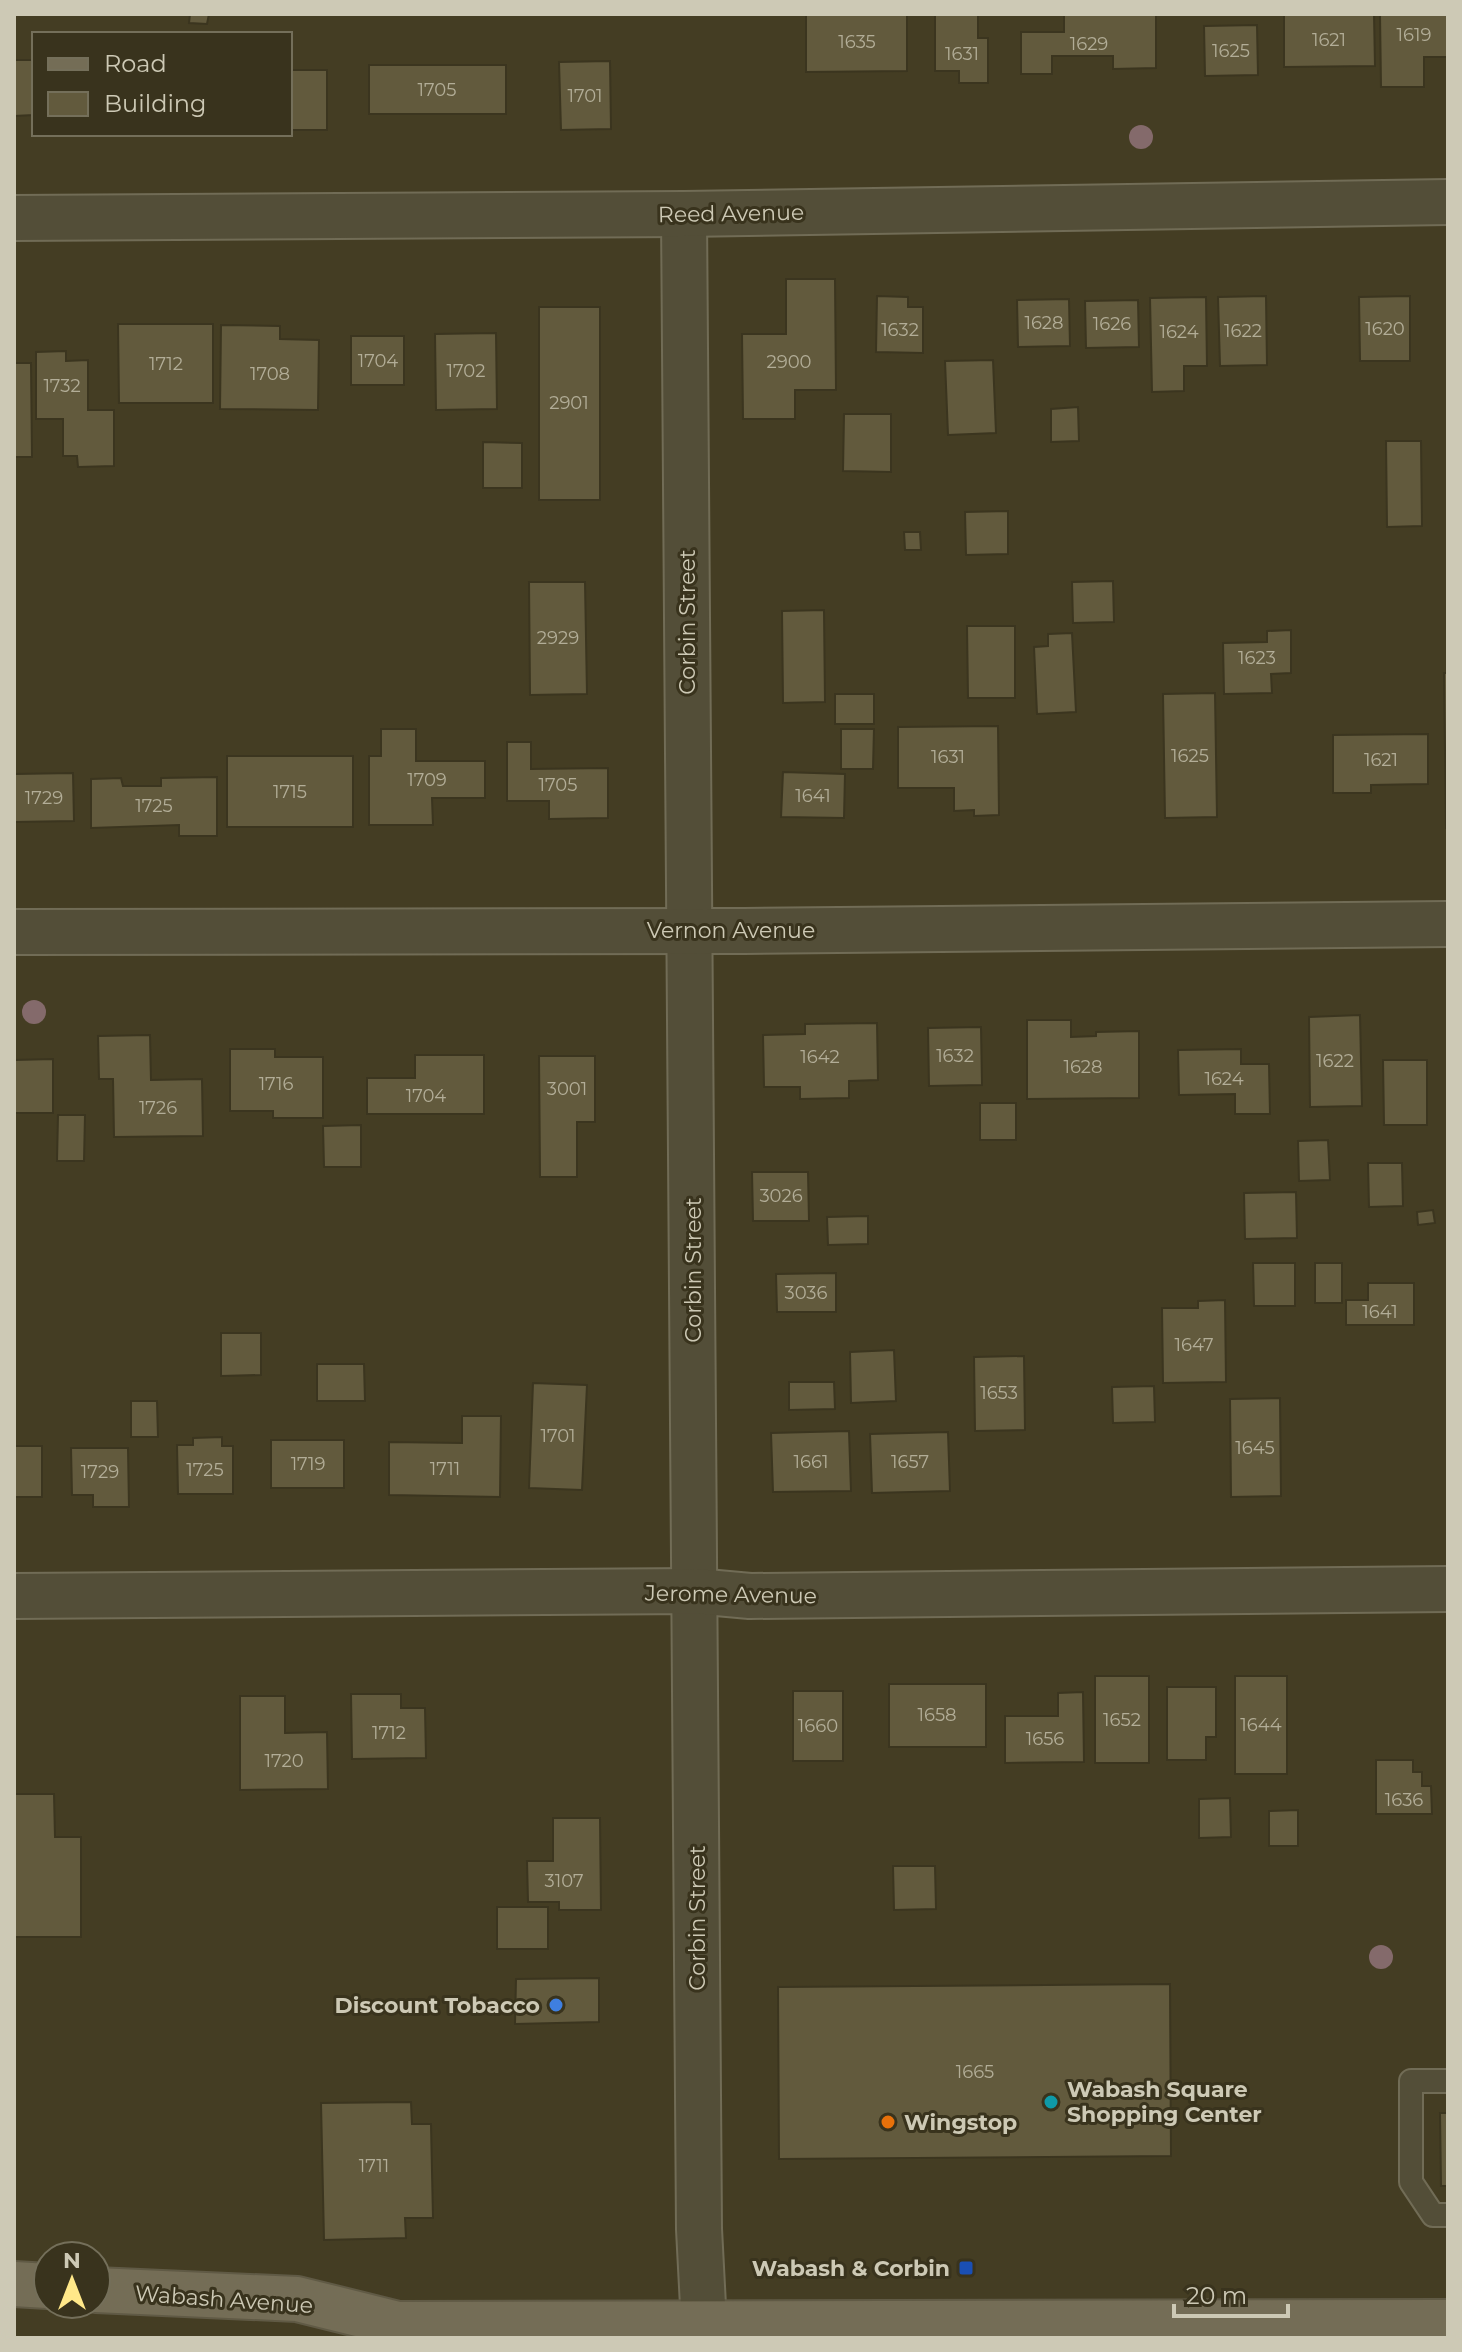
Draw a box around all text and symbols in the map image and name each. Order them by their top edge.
house number: 1619 [1397,24,1431,46]
house number: 1621 [1312,29,1346,51]
house number: 1635 [838,31,876,53]
legend [32,32,292,136]
house number: 1629 [1070,33,1108,55]
house number: 1625 [1212,40,1250,62]
house number: 1631 [945,43,979,65]
text: Road [104,49,167,78]
house number: 1705 [418,79,456,101]
house number: 1701 [567,85,603,107]
text: Building [104,89,207,118]
street label: Reed Avenue [658,199,804,228]
house number: 1628 [1024,312,1064,334]
house number: 1626 [1093,313,1131,335]
house number: 1620 [1365,318,1405,340]
house number: 1632 [881,319,919,341]
house number: 1622 [1224,320,1262,342]
house number: 1624 [1159,321,1199,343]
house number: 1704 [358,350,398,372]
house number: 2900 [766,351,812,373]
house number: 1712 [149,353,183,375]
house number: 1702 [447,360,485,382]
house number: 1708 [250,363,290,385]
house number: 1732 [43,375,81,397]
house number: 2901 [549,392,589,414]
street label: Corbin Street [674,549,701,695]
house number: 2929 [537,627,579,649]
house number: 1623 [1238,647,1276,669]
house number: 1625 [1171,745,1209,767]
house number: 1631 [931,746,965,768]
house number: 1621 [1364,749,1398,771]
house number: 1709 [407,769,447,791]
house number: 1705 [539,774,577,796]
house number: 1715 [273,781,307,803]
house number: 1641 [795,785,831,807]
house number: 1729 [25,787,63,809]
house number: 1725 [135,795,173,817]
street label: Vernon Avenue [647,917,815,944]
house number: 1632 [936,1045,974,1067]
house number: 1642 [800,1046,840,1068]
house number: 1622 [1316,1050,1354,1072]
house number: 1628 [1063,1056,1103,1078]
house number: 1624 [1204,1068,1244,1090]
house number: 1716 [259,1073,293,1095]
house number: 3001 [547,1078,587,1100]
house number: 1704 [406,1085,446,1107]
house number: 1726 [139,1097,177,1119]
house number: 3026 [759,1185,803,1207]
street label: Corbin Street [680,1197,707,1343]
house number: 3036 [784,1282,828,1304]
house number: 1641 [1362,1301,1398,1323]
house number: 1647 [1174,1334,1214,1356]
house number: 1653 [980,1382,1018,1404]
house number: 1701 [540,1425,576,1447]
house number: 1645 [1235,1437,1275,1459]
house number: 1661 [794,1451,828,1473]
house number: 1657 [891,1451,929,1473]
house number: 1719 [291,1453,325,1475]
house number: 1711 [430,1458,460,1480]
house number: 1725 [186,1459,224,1481]
house number: 1729 [81,1461,119,1483]
street label: Jerome Avenue [644,1579,817,1609]
house number: 1658 [917,1704,957,1726]
house number: 1652 [1103,1709,1141,1731]
house number: 1644 [1240,1714,1282,1736]
house number: 1660 [798,1715,838,1737]
house number: 1712 [372,1722,406,1744]
house number: 1656 [1026,1728,1064,1750]
house number: 1720 [264,1750,304,1772]
house number: 1636 [1385,1789,1423,1811]
street label: Corbin Street [684,1845,711,1991]
house number: 3107 [544,1870,584,1892]
place label: Discount Tobacco [335,1992,540,2019]
marker: Discount Tobacco [547,1996,565,2014]
house number: 1665 [956,2061,994,2083]
place label: Wabash Square Shopping Center [1067,2076,1262,2128]
marker: Wabash Square Shopping Center [1042,2093,1060,2111]
place label: Wingstop [904,2109,1017,2136]
marker: Wingstop [879,2113,897,2131]
house number: 1711 [359,2155,389,2177]
north arrow [32,2240,112,2320]
text: N [63,2247,81,2274]
place label: Wabash & Corbin [752,2255,950,2282]
marker: Wabash & Corbin [957,2259,975,2277]
scale bar [1174,2268,1288,2318]
street label: Wabash Avenue [134,2280,314,2319]
text: 20 m [1186,2281,1247,2310]

